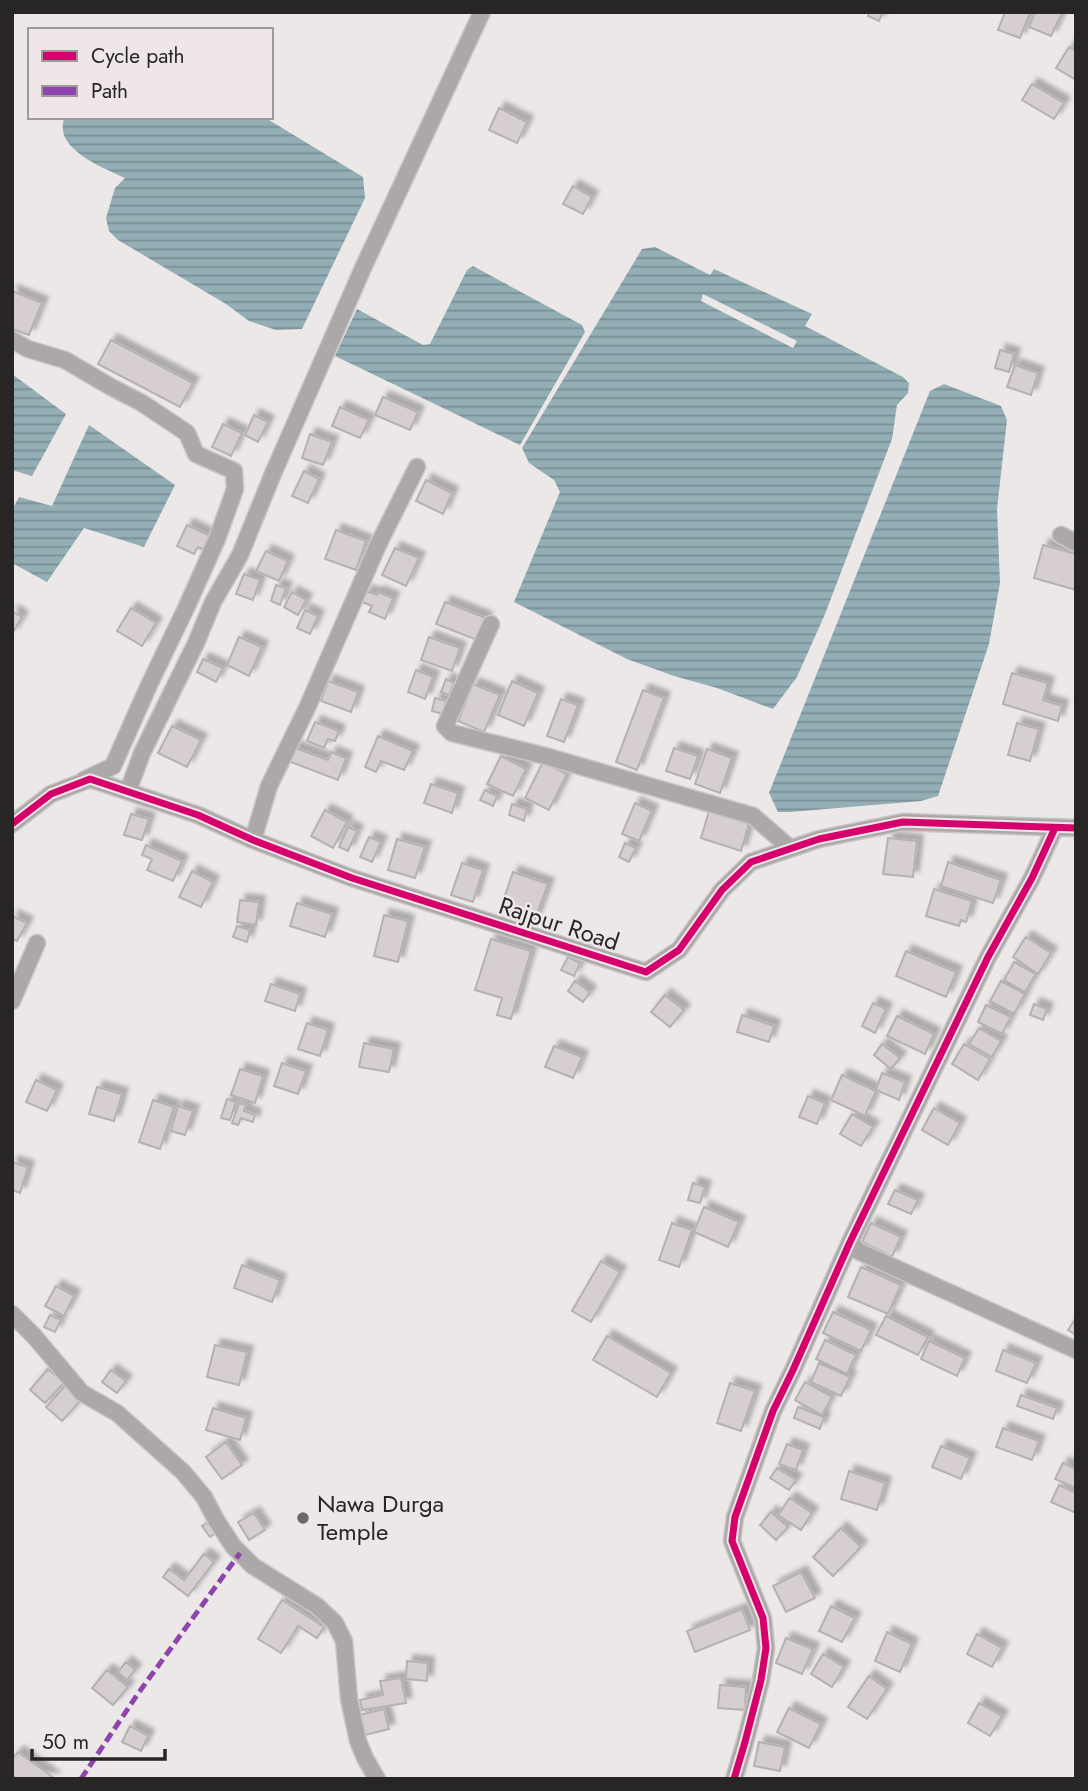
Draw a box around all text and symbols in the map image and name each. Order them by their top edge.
legend [28,28,273,119]
text: Cycle path [91,41,184,71]
text: Path [91,76,128,106]
street label: Rajpur Road [495,888,624,959]
place label: Nawa Durga Temple [317,1486,444,1549]
marker: Nawa Durga Temple [295,1510,311,1526]
scale bar [32,1718,164,1762]
text: 50 m [42,1727,89,1757]

